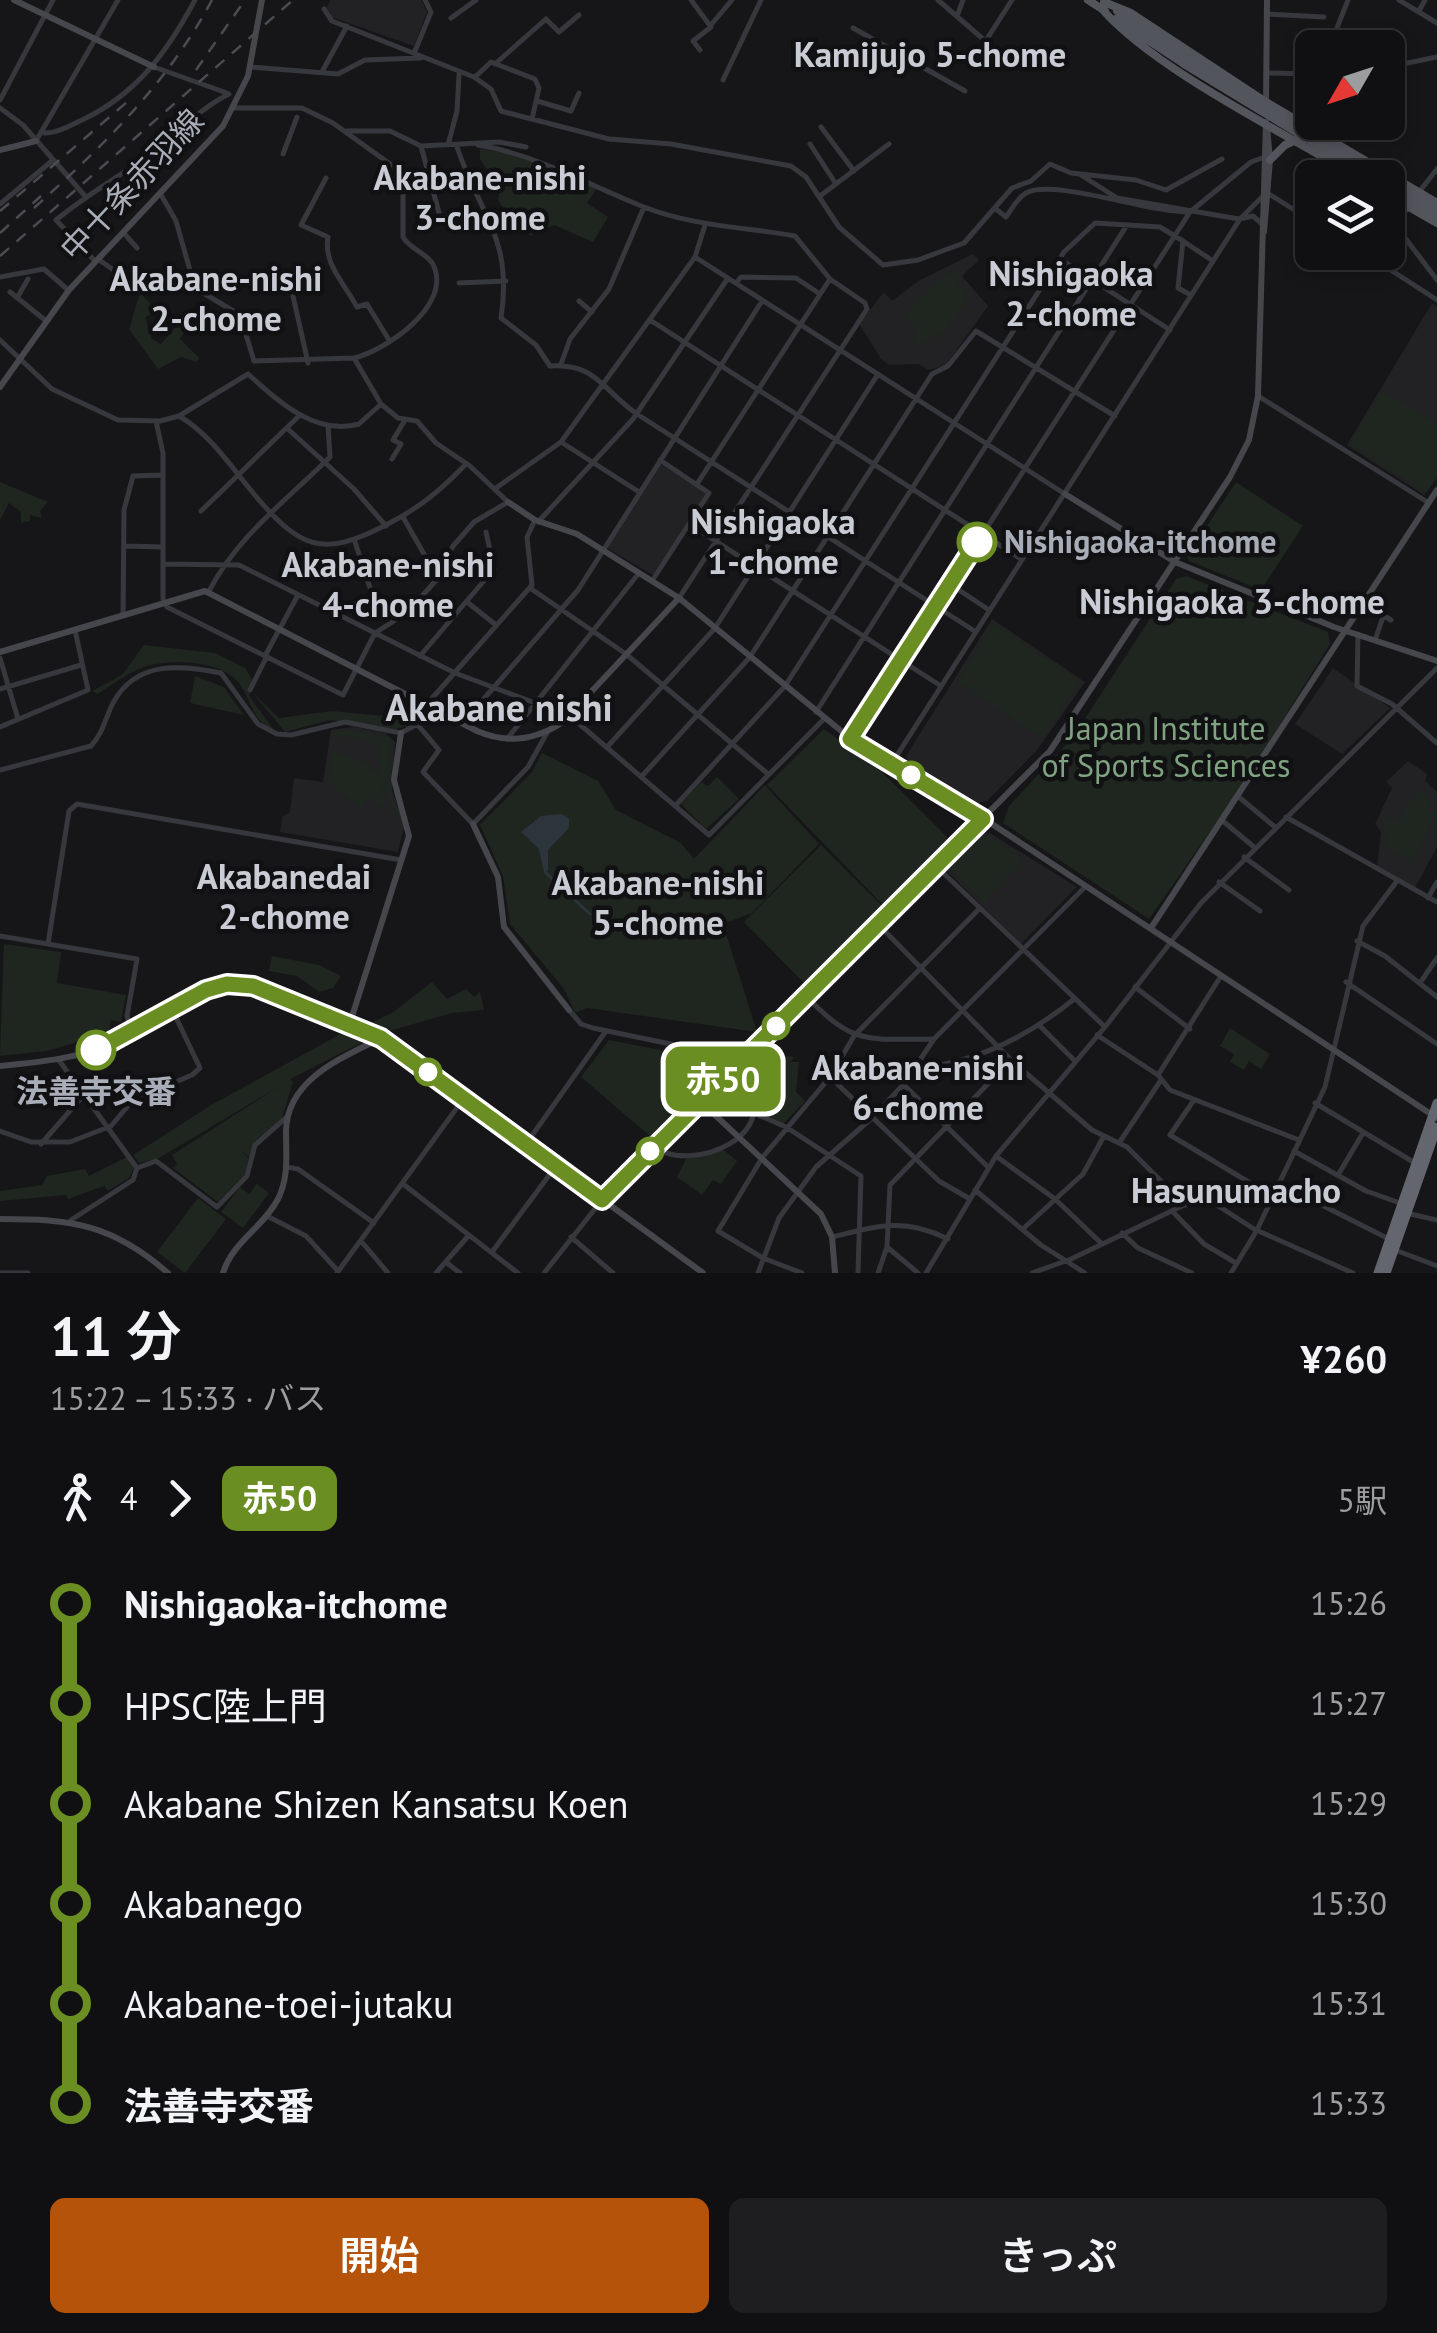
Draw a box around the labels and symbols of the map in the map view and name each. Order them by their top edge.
north arrow [1295,30,1405,140]
district label: Kamijujo 5-chome [794,31,1066,77]
street label: 中十条赤羽線 [50,100,212,269]
district label: Akabane-nishi 3-chome [373,154,587,240]
district label: Nishigaoka 2-chome [988,250,1154,336]
district label: Akabane-nishi 2-chome [109,255,323,341]
district label: Nishigaoka 1-chome [690,498,856,584]
place label: Nishigaoka-itchome [1004,520,1277,562]
marker: Nishigaoka-itchome [958,523,996,561]
district label: Akabane-nishi 4-chome [281,541,495,627]
district label: Nishigaoka 3-chome [1079,578,1385,624]
district label: Akabane nishi [385,682,613,731]
park label: Japan Institute of Sports Sciences [1042,707,1290,786]
unlabelled marker [898,762,924,788]
district label: Akabanedai 2-chome [197,853,371,939]
district label: Akabane-nishi 5-chome [551,859,765,945]
unlabelled marker [763,1013,789,1039]
marker: 法善寺交番 [77,1031,115,1069]
district label: Akabane-nishi 6-chome [811,1044,1025,1130]
line badge: 赤50 [666,1046,780,1112]
unlabelled marker [415,1059,441,1085]
place label: 法善寺交番 [16,1070,176,1112]
unlabelled marker [637,1138,663,1164]
district label: Hasunumacho [1131,1167,1341,1213]

